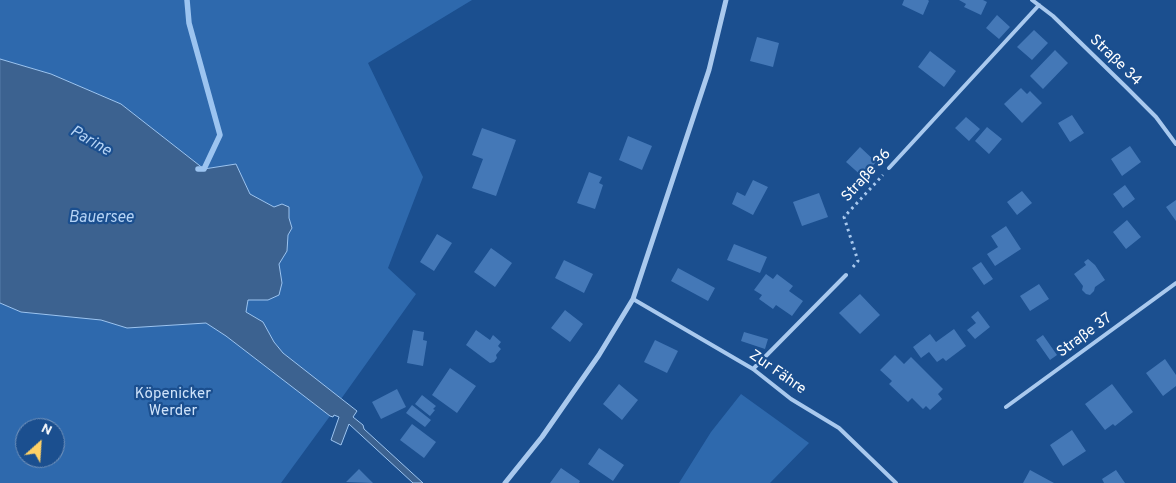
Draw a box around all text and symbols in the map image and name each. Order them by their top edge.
street label: Straße 34 [1085,32,1145,90]
water label: Parine [66,123,114,161]
street label: Straße 36 [839,146,895,206]
water label: Bauersee [68,209,134,229]
street label: Straße 37 [1054,310,1116,362]
street label: Zur Fähre [745,347,809,399]
park label: Köpenicker Werder [135,386,211,421]
north arrow [15,418,65,468]
text: N [38,420,55,440]

